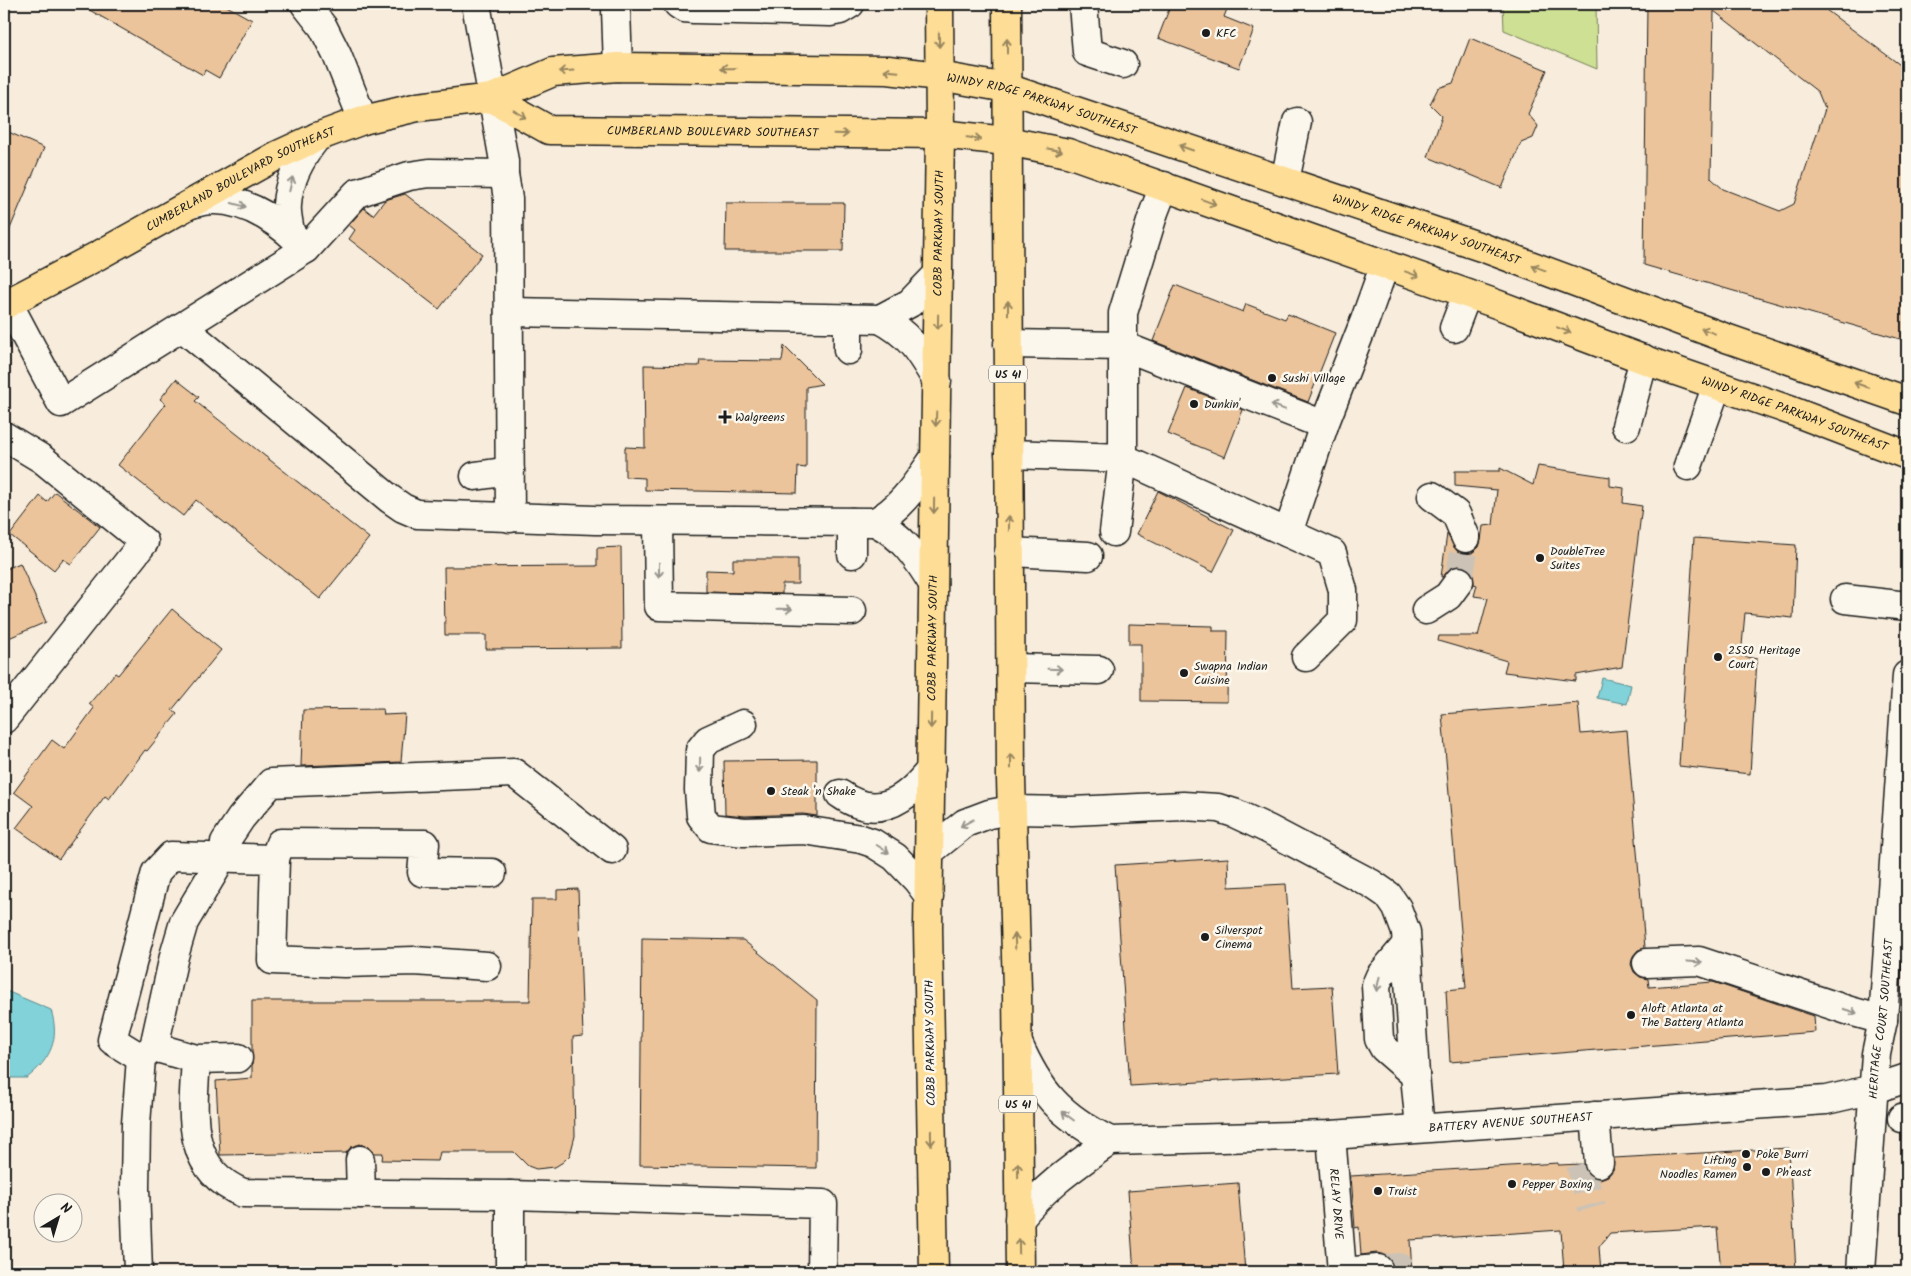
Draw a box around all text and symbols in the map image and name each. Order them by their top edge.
place label: KFC [1216,24,1237,43]
marker: KFC [1200,27,1212,39]
one-way arrow [934,32,943,48]
one-way arrow [1002,38,1012,54]
one-way arrow [721,64,737,73]
one-way arrow [558,66,574,75]
one-way arrow [883,66,899,76]
street label: WINDY RIDGE PARKWAY SOUTHEAST [945,69,1141,141]
one-way arrow [513,109,528,119]
street label: CUMBERLAND BOULEVARD SOUTHEAST [142,122,339,237]
street label: CUMBERLAND BOULEVARD SOUTHEAST [607,122,820,143]
one-way arrow [832,129,848,139]
one-way arrow [965,133,981,143]
one-way arrow [1178,143,1194,152]
one-way arrow [1047,146,1063,155]
street label: COBB PARKWAY SOUTH [929,170,949,296]
one-way arrow [287,177,296,193]
street label: WINDY RIDGE PARKWAY SOUTHEAST [1330,189,1524,271]
one-way arrow [1201,198,1216,207]
one-way arrow [230,201,246,210]
one-way arrow [1532,263,1548,272]
one-way arrow [1404,270,1419,279]
one-way arrow [1003,300,1013,316]
one-way arrow [933,314,942,330]
one-way arrow [1556,326,1572,335]
one-way arrow [1701,326,1716,335]
road number: US 41 [989,366,1027,382]
place label: Sushi Village [1282,369,1346,388]
street label: WINDY RIDGE PARKWAY SOUTHEAST [1699,371,1892,457]
marker: Sushi Village [1266,372,1278,384]
one-way arrow [1854,380,1870,389]
place label: Dunkin' [1204,395,1241,414]
marker: Dunkin' [1188,398,1200,410]
one-way arrow [1271,402,1286,411]
place label: Walgreens [735,408,785,427]
one-way arrow [931,410,941,427]
marker: Walgreens [719,411,731,423]
one-way arrow [929,498,939,514]
one-way arrow [1004,515,1014,531]
place label: DoubleTree Suites [1550,542,1605,575]
marker: DoubleTree Suites [1534,552,1546,564]
one-way arrow [654,562,663,578]
street label: COBB PARKWAY SOUTH [922,575,943,701]
one-way arrow [777,604,793,614]
place label: 2550 Heritage Court [1728,641,1801,674]
marker: 2550 Heritage Court [1712,651,1724,663]
place label: Swapna Indian Cuisine [1194,657,1268,690]
one-way arrow [1047,665,1063,674]
marker: Swapna Indian Cuisine [1178,667,1190,679]
one-way arrow [927,713,936,729]
one-way arrow [1006,753,1016,770]
one-way arrow [695,756,705,773]
place label: Steak 'n Shake [781,782,856,801]
marker: Steak 'n Shake [765,785,777,797]
one-way arrow [959,818,974,828]
one-way arrow [876,845,890,855]
place label: Silverspot Cinema [1215,921,1263,954]
marker: Silverspot Cinema [1199,931,1211,943]
one-way arrow [1011,933,1020,949]
street label: HERITAGE COURT SOUTHEAST [1864,937,1899,1100]
one-way arrow [1687,958,1703,967]
one-way arrow [1373,976,1382,992]
street label: COBB PARKWAY SOUTH [920,980,941,1106]
place label: Aloft Atlanta at The Battery Atlanta [1641,999,1744,1032]
one-way arrow [1841,1006,1857,1016]
marker: Aloft Atlanta at The Battery Atlanta [1625,1009,1637,1021]
road number: US 41 [999,1096,1037,1112]
street label: BATTERY AVENUE SOUTHEAST [1428,1107,1594,1138]
one-way arrow [1061,1111,1075,1121]
one-way arrow [927,1130,936,1146]
place label: Poke Burri [1756,1145,1809,1164]
marker: Poke Burri [1740,1148,1752,1160]
place label: Lifting Noodles Ramen [1660,1151,1737,1184]
marker: Lifting Noodles Ramen [1741,1161,1753,1173]
one-way arrow [1014,1163,1023,1179]
place label: Ph'east [1776,1163,1812,1182]
marker: Ph'east [1760,1166,1772,1178]
street label: RELAY DRIVE [1324,1167,1348,1241]
place label: Pepper Boxing [1522,1175,1593,1194]
marker: Pepper Boxing [1506,1178,1518,1190]
place label: Truist [1388,1182,1417,1201]
marker: Truist [1372,1185,1384,1197]
north arrow [32,1194,82,1244]
text: N [55,1197,76,1220]
one-way arrow [1014,1238,1024,1254]

